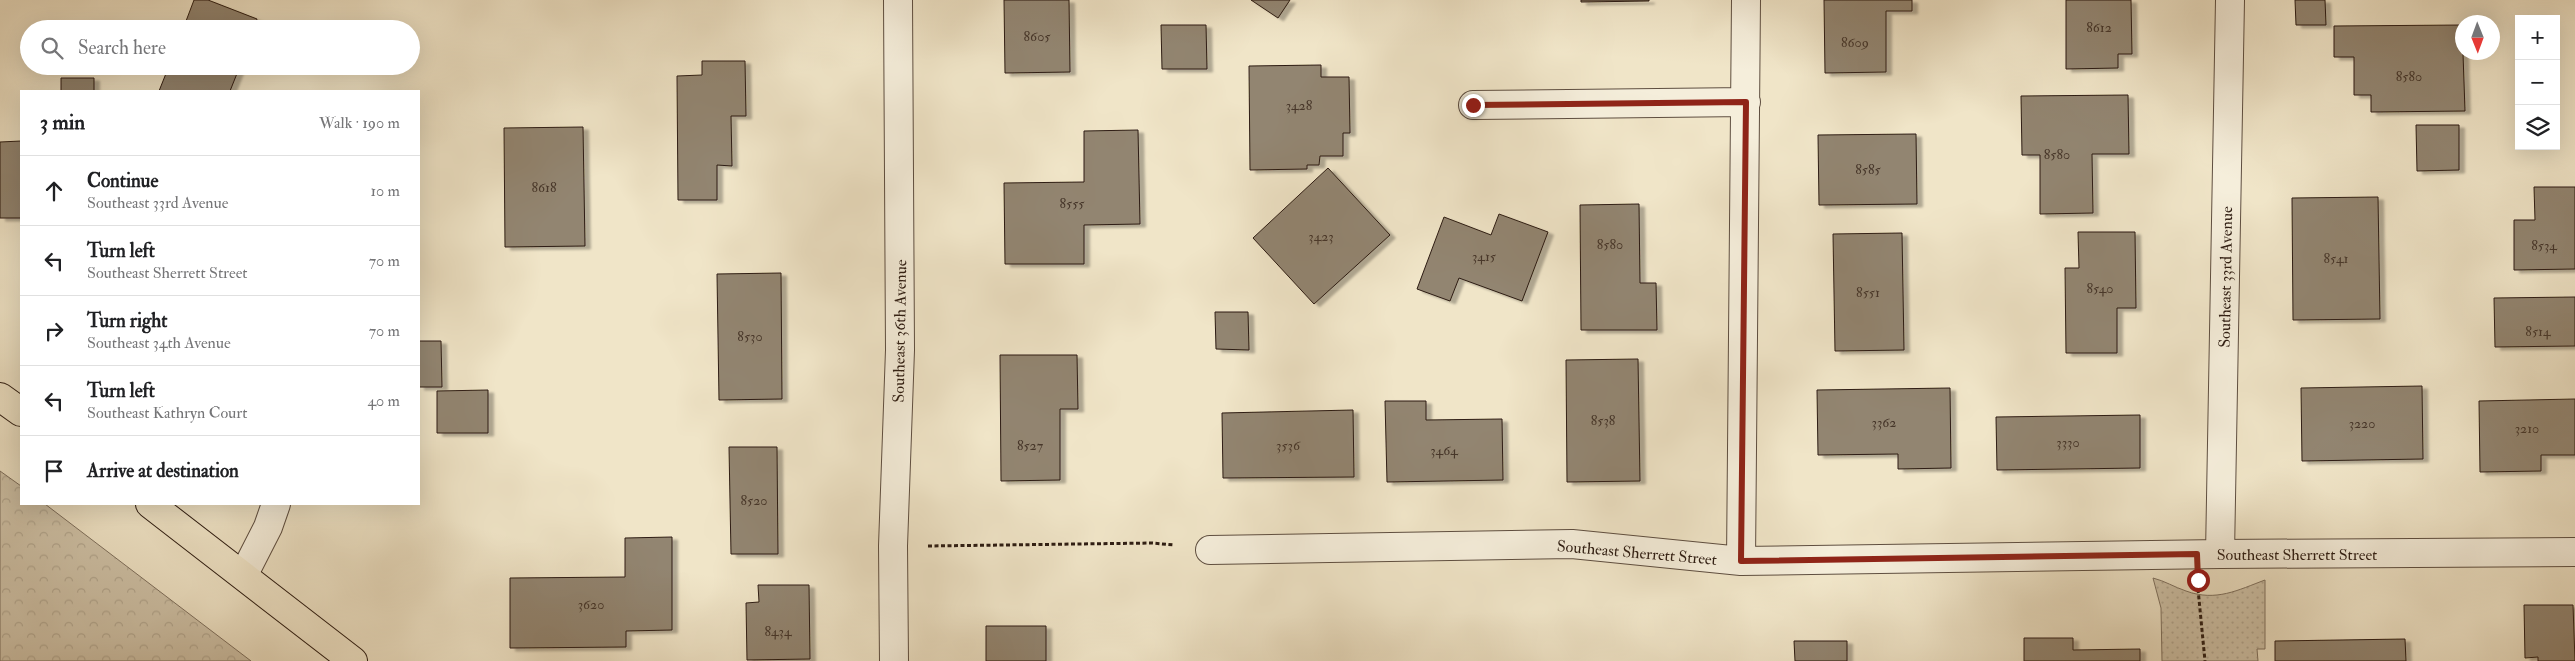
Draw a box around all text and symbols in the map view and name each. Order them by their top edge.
north arrow [2455,15,2500,60]
map controls [2515,15,2560,150]
button: + [2515,15,2560,60]
house number: 8612 [2086,19,2112,36]
search box [20,20,420,75]
house number: 8605 [1024,28,1051,45]
icon: search [38,34,66,62]
house number: 8609 [1841,34,1869,51]
text: Search here [78,36,166,60]
button: − [2515,60,2560,105]
house number: 8580 [2396,68,2422,85]
route end [1462,94,1485,117]
house number: 3428 [1286,97,1313,114]
button: layers [2515,105,2560,150]
text: 3 min [40,109,85,136]
text: Walk · 190 m [319,113,400,133]
house number: 8580 [2044,146,2070,163]
house number: 8585 [1855,161,1882,178]
text: Continue [87,169,158,193]
icon: ahead [40,177,68,205]
house number: 8618 [531,179,557,196]
text: 10 m [370,181,400,201]
text: Southeast 33rd Avenue [87,193,228,213]
house number: 8555 [1059,195,1085,212]
street label: Southeast 33rd Avenue [2215,206,2237,348]
house number: 3423 [1308,228,1334,245]
house number: 8580 [1597,236,1623,253]
house number: 8534 [2531,237,2558,254]
text: Turn left [87,239,155,263]
icon: left [40,247,68,275]
house number: 3415 [1472,248,1497,265]
house number: 8541 [2324,250,2348,267]
text: 70 m [369,251,400,271]
street label: Southeast 36th Avenue [889,259,911,403]
text: Southeast Sherrett Street [87,263,248,283]
house number: 8540 [2086,280,2114,297]
house number: 8551 [1856,284,1880,301]
text: Turn right [87,309,167,333]
icon: right [40,317,68,345]
text: 70 m [369,321,400,341]
house number: 8514 [2525,323,2552,340]
house number: 8530 [737,328,763,345]
text: Southeast 34th Avenue [87,333,231,353]
text: Turn left [87,379,155,403]
icon: left [40,387,68,415]
text: 40 m [367,391,400,411]
text: Southeast Kathryn Court [87,403,248,423]
house number: 8538 [1591,412,1616,429]
house number: 3362 [1872,414,1896,431]
house number: 3220 [2349,415,2375,432]
house number: 3210 [2515,420,2539,437]
house number: 3330 [2056,434,2080,451]
house number: 8527 [1017,437,1044,454]
house number: 3536 [1276,437,1301,454]
house number: 3464 [1430,442,1459,459]
icon: arrive [40,457,68,485]
text: Arrive at destination [87,459,239,483]
house number: 8520 [741,492,767,509]
street label: Southeast Sherrett Street [1556,536,1718,570]
street label: Southeast Sherrett Street [2217,545,2377,565]
route start [2187,569,2210,592]
house number: 3620 [578,596,604,613]
house number: 8434 [765,623,793,640]

